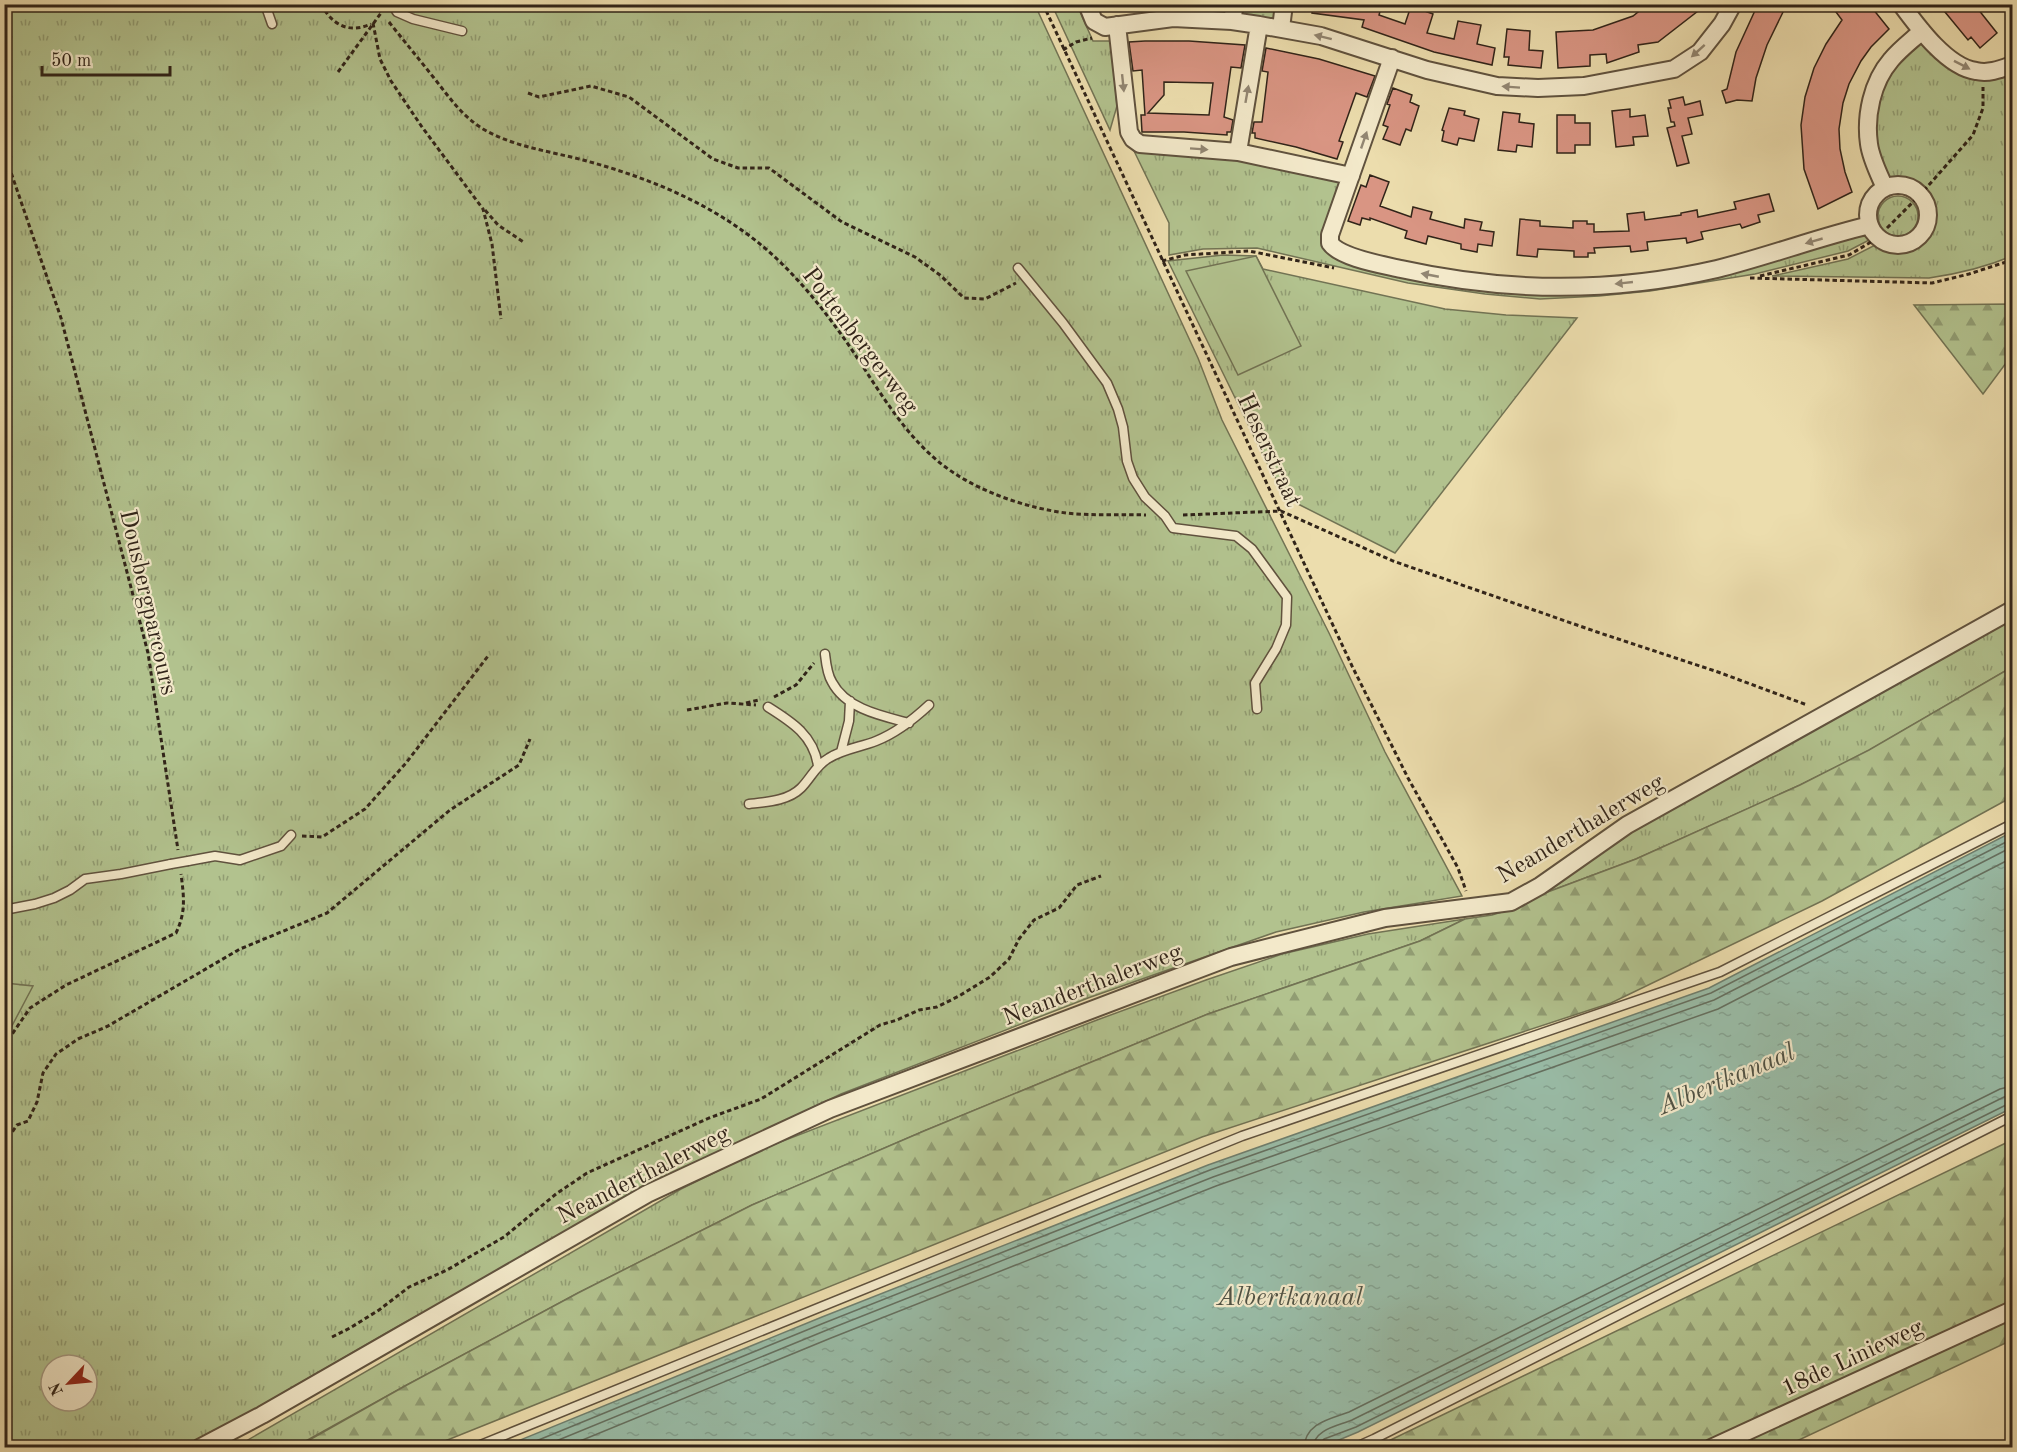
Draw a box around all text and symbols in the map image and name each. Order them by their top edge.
one-way arrow [1314,32,1332,42]
scale bar [42,39,170,77]
one-way arrow [1691,44,1706,58]
text: 50 m [51,52,91,70]
one-way arrow [1953,60,1971,70]
one-way arrow [1118,73,1128,92]
one-way arrow [1502,82,1521,91]
one-way arrow [1243,84,1252,103]
one-way arrow [1359,131,1369,149]
one-way arrow [1189,144,1208,154]
one-way arrow [1805,237,1823,246]
street label: Pottenbergerweg [797,264,922,419]
one-way arrow [1420,270,1439,279]
one-way arrow [1615,278,1634,288]
street label: Heserstraat [1232,390,1305,511]
street label: Dousbergparcours [114,507,180,698]
street label: Neanderthalerweg [1493,771,1669,889]
street label: Neanderthalerweg [1000,941,1186,1031]
water label: Albertkanaal [1653,1039,1800,1121]
street label: Neanderthalerweg [554,1122,734,1230]
water label: Albertkanaal [1215,1285,1363,1311]
street label: 18de Linieweg [1779,1316,1927,1402]
north arrow [39,1353,99,1413]
text: N [47,1379,67,1398]

